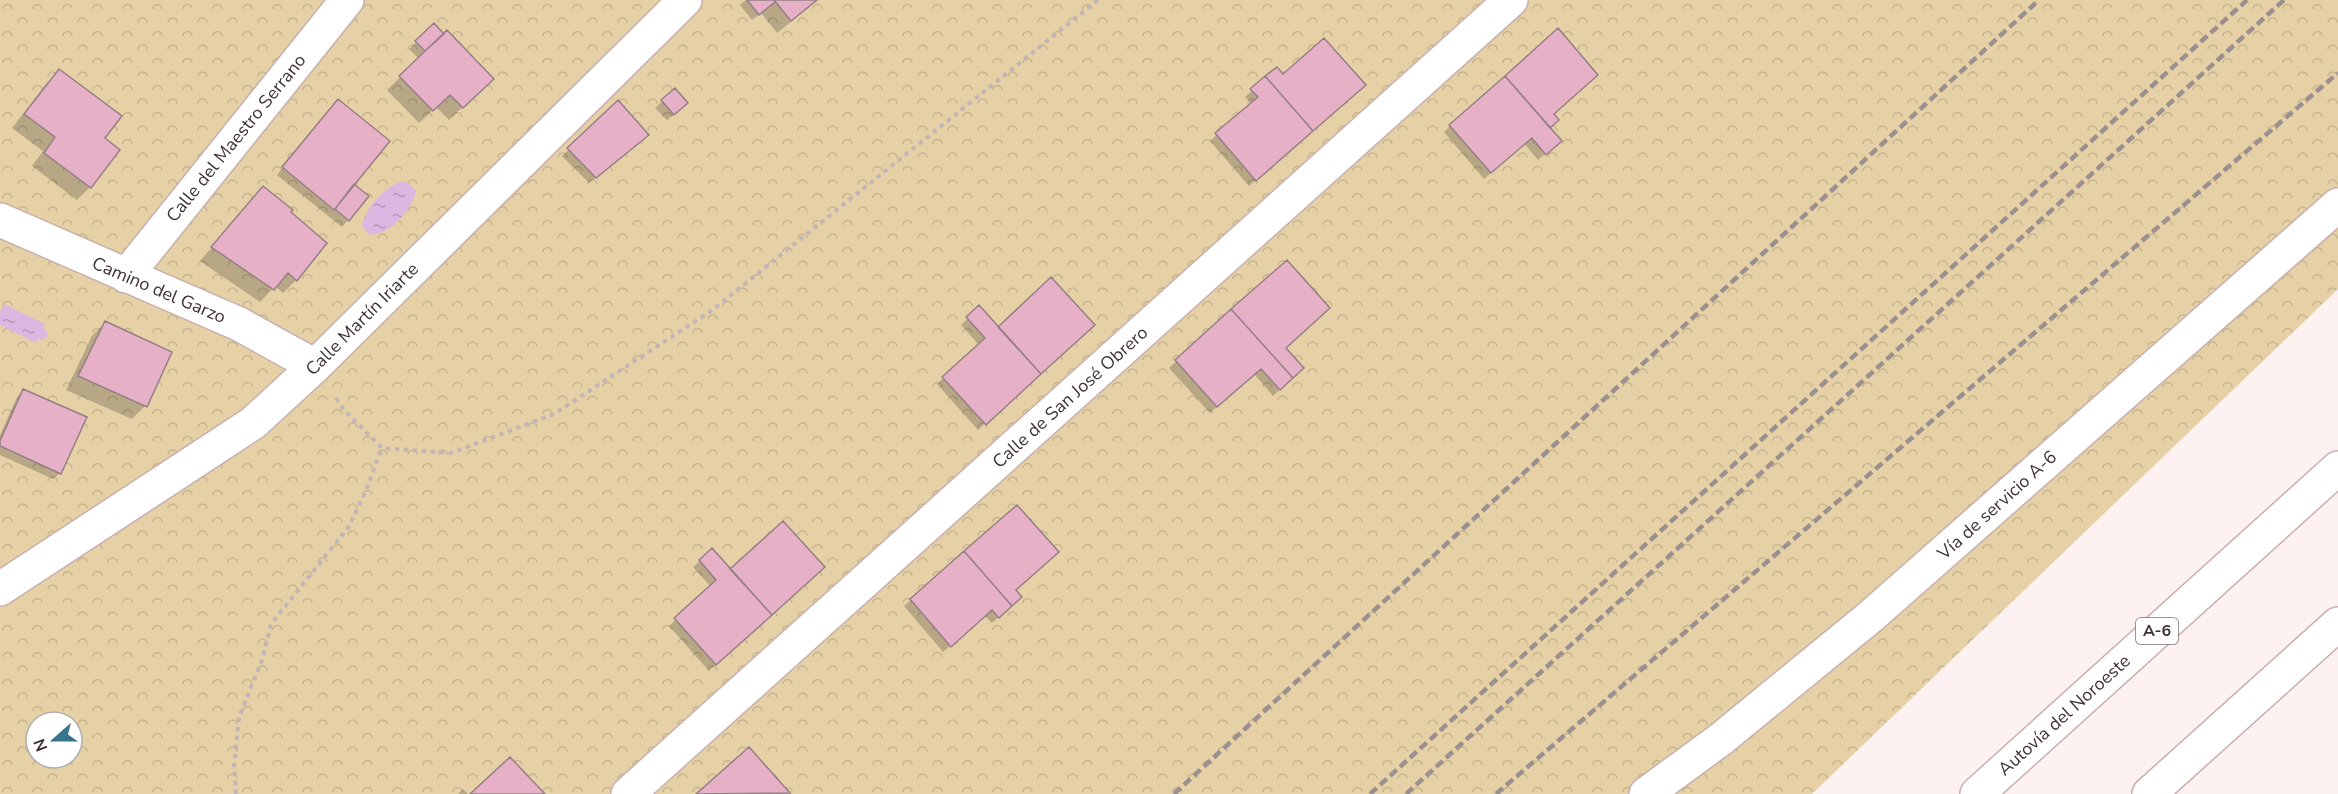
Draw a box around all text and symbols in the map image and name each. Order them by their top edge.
street label: Calle del Maestro Serrano [161,49,311,227]
street label: Camino del Garzo [88,251,230,329]
street label: Calle Martín Iriarte [300,257,424,381]
street label: Calle de San José Obrero [987,321,1153,473]
street label: Vía de servicio A-6 [1932,445,2062,566]
road number: A-6 [2136,618,2178,644]
street label: Autovía del Noroeste [1993,649,2135,781]
north arrow [24,710,84,770]
text: N [29,735,53,755]

